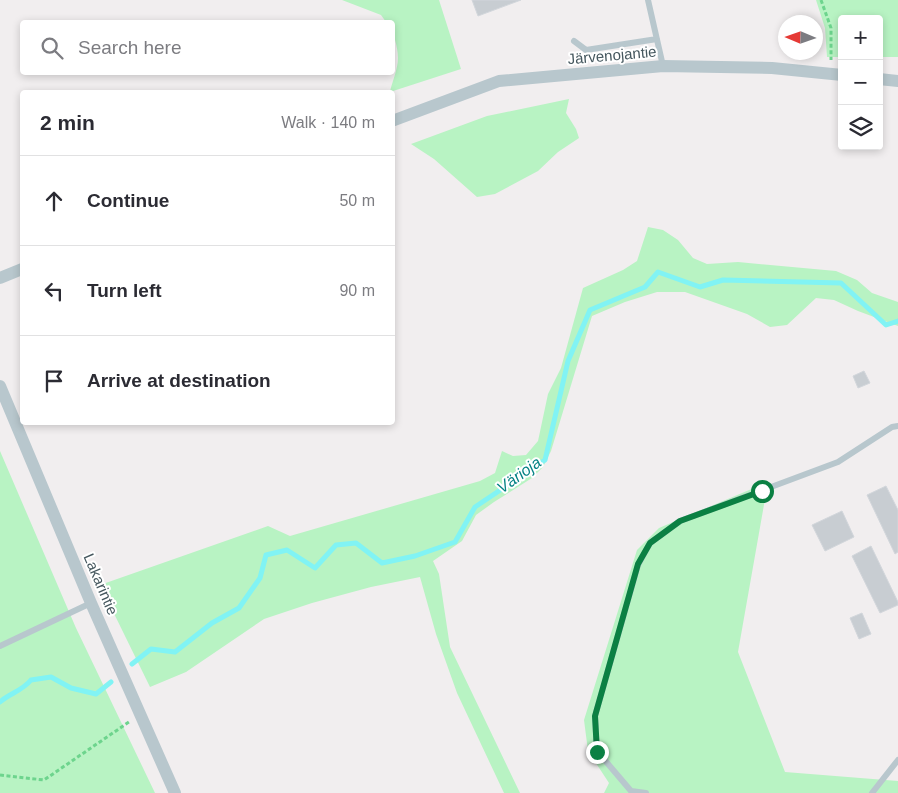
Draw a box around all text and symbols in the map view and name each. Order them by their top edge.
north arrow [778,15,823,60]
map controls [838,15,883,150]
button: + [838,15,883,60]
search box [20,20,395,75]
icon: search [38,34,66,62]
text: Search here [78,37,182,58]
street label: Järvenojantie [567,43,657,67]
button: − [838,60,883,105]
button: layers [838,105,883,150]
text: 2 min [40,111,95,134]
text: Walk · 140 m [281,114,375,131]
icon: ahead [40,187,68,215]
text: Continue [87,190,169,211]
text: 50 m [339,192,375,209]
icon: left [40,277,68,305]
text: Turn left [87,280,162,301]
text: 90 m [339,282,375,299]
icon: arrive [40,367,68,395]
text: Arrive at destination [87,370,271,391]
water label: Värioja [494,453,544,497]
route start [751,480,774,503]
street label: Lakarintie [80,551,122,617]
route end [586,741,609,764]

